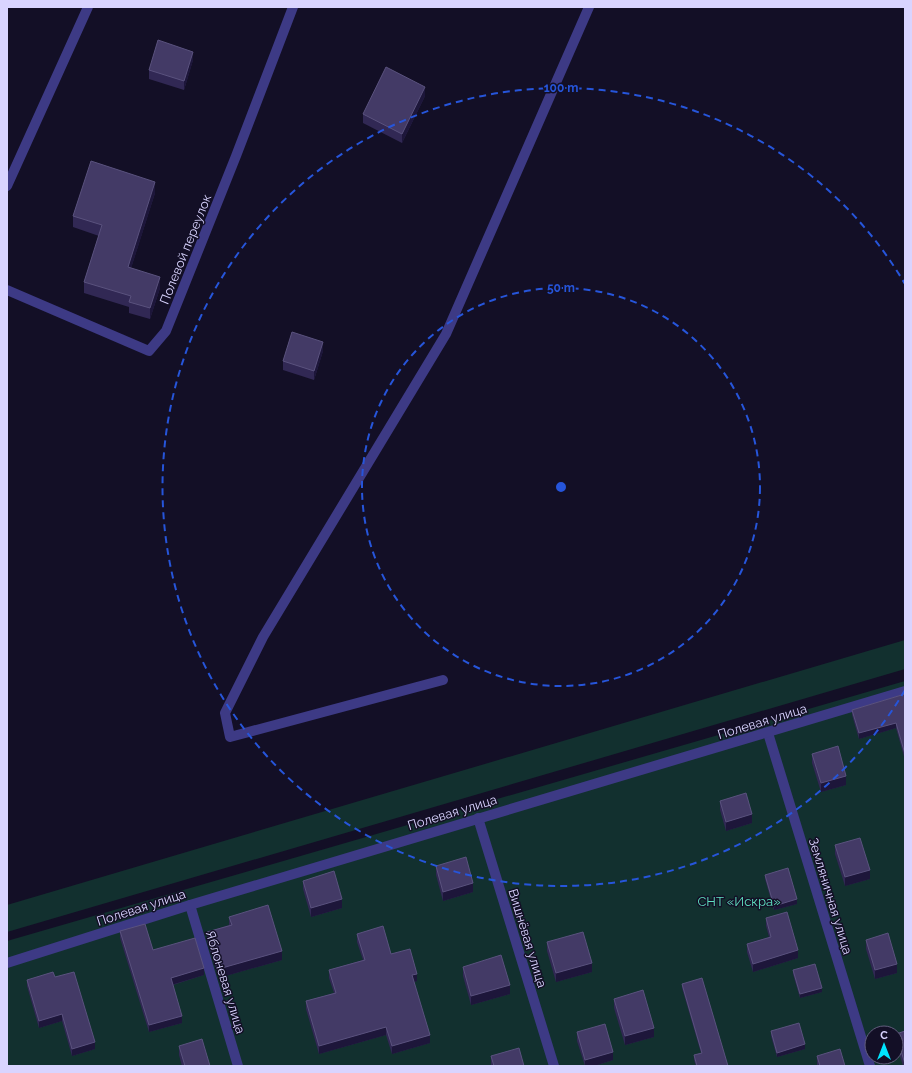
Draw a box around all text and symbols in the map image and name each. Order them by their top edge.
text: 100 m [544,81,578,95]
street label: Полевой переулок [157,192,214,306]
text: 50 m [547,281,575,295]
centre of rings [554,480,568,494]
street label: Полевая улица [716,701,809,742]
street label: Полевая улица [406,792,499,833]
street label: Земляничная улица [806,836,855,956]
street label: Полевая улица [95,886,187,929]
street label: Вишнёвая улица [505,887,550,989]
park label: СНТ «Искра» [697,894,781,909]
street label: Яблоневая улица [203,929,248,1036]
north arrow [864,1025,904,1065]
text: С [880,1029,888,1042]

